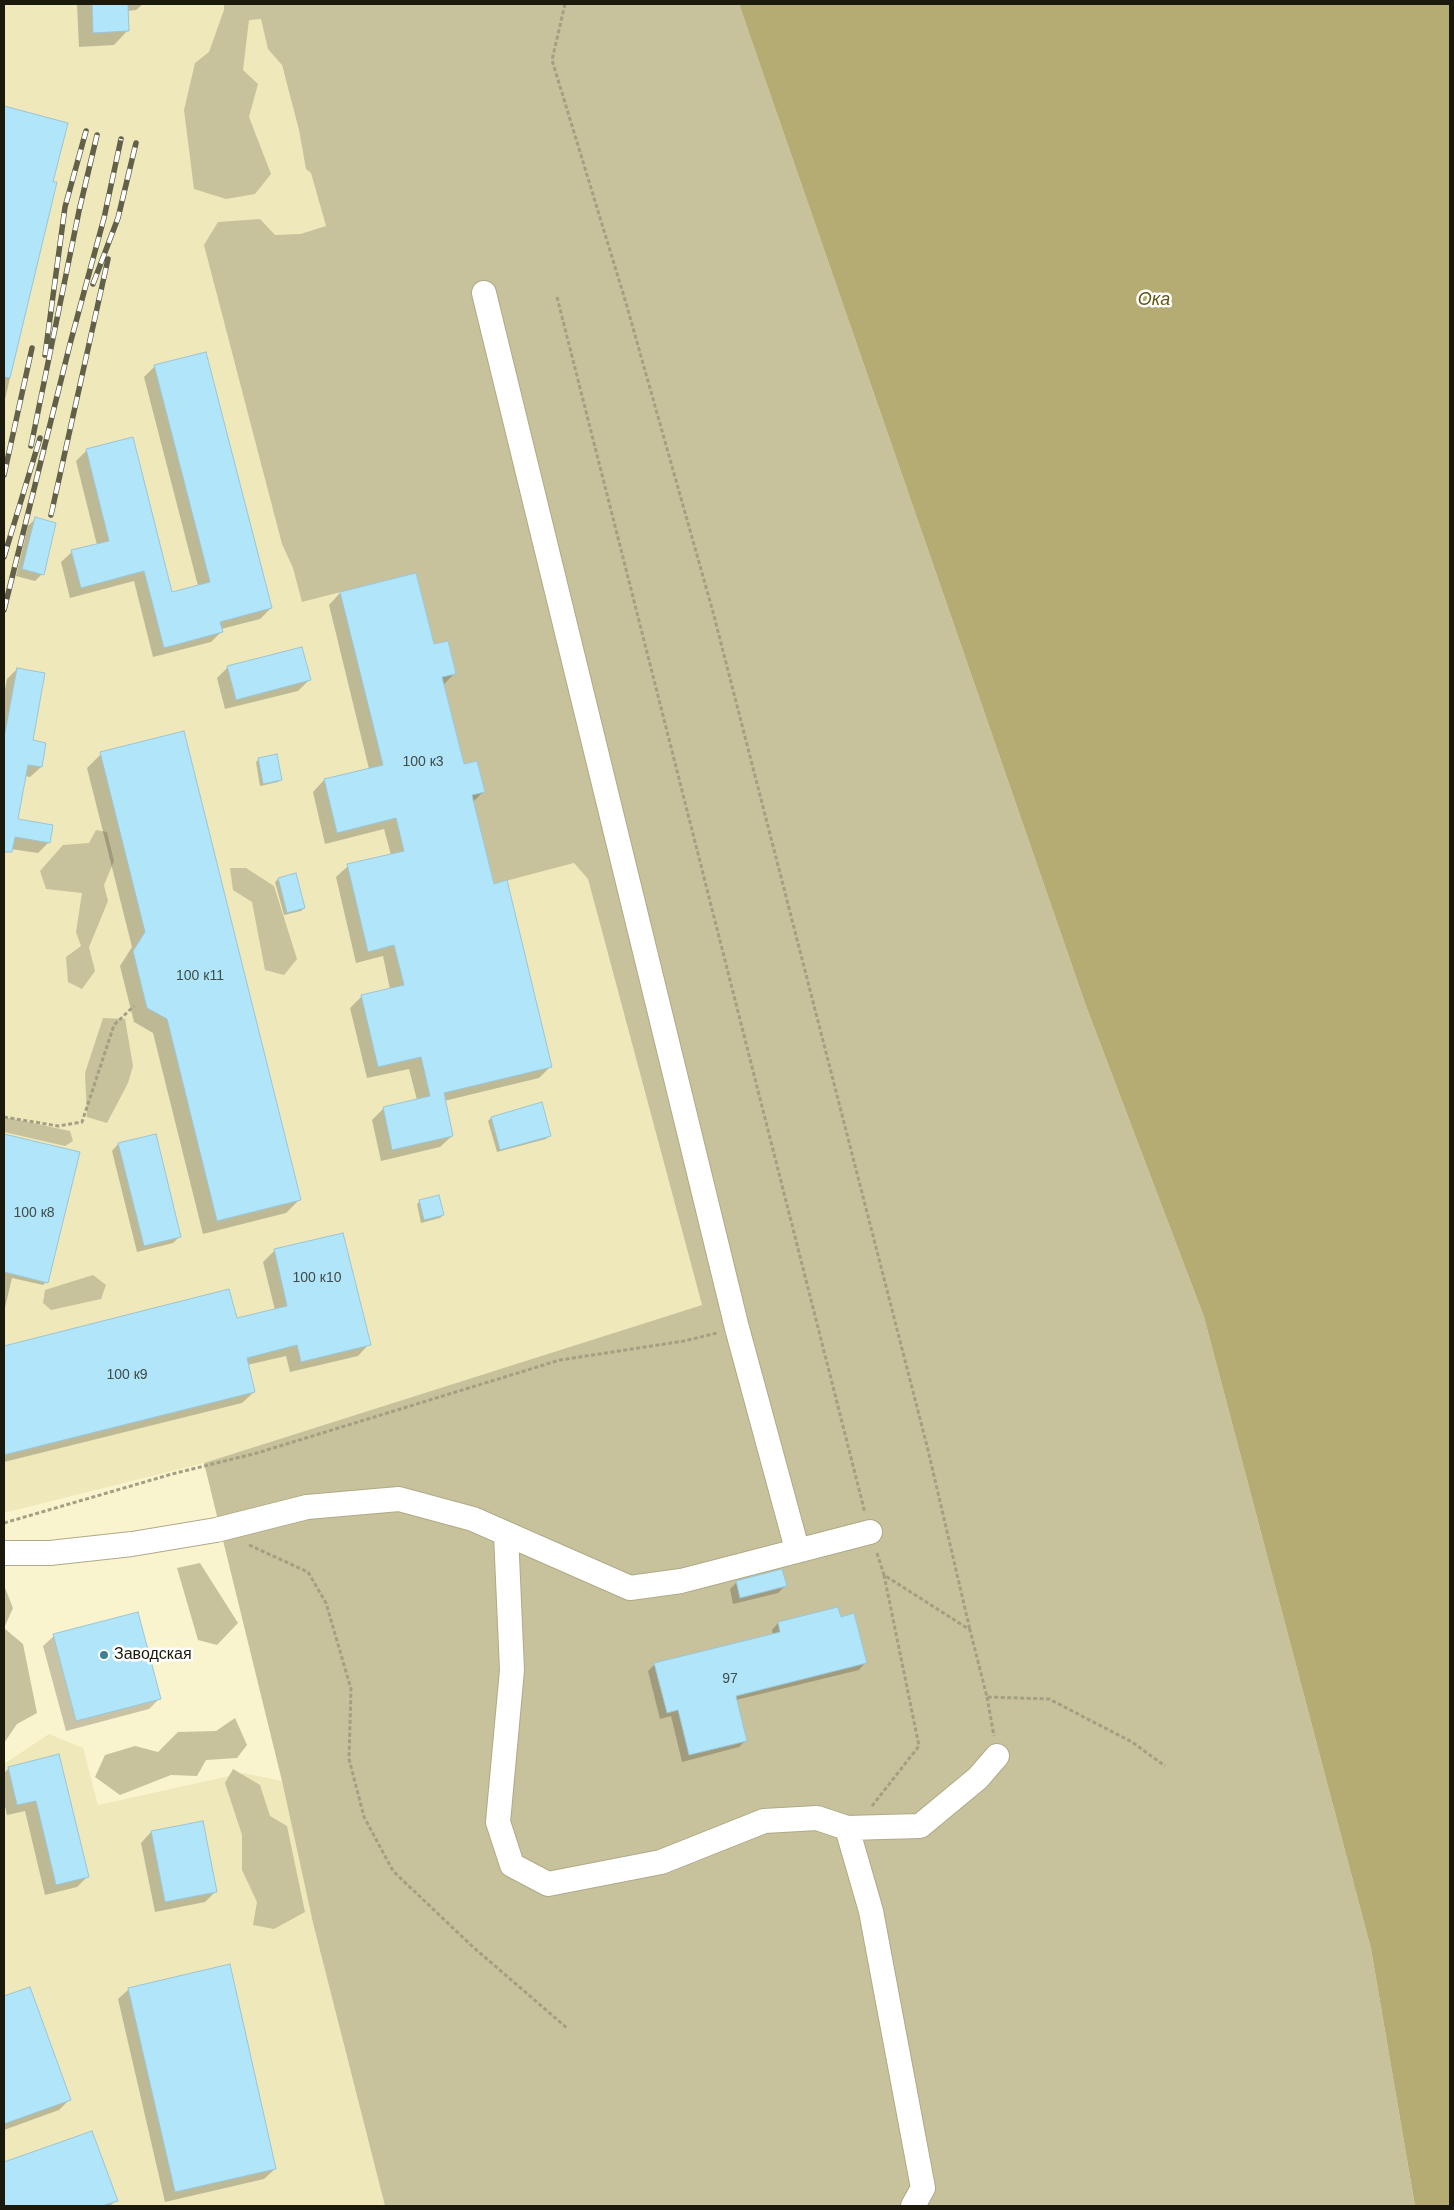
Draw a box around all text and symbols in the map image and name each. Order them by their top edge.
water label: Ока [1138,289,1170,311]
house number: 100 к3 [402,754,444,770]
house number: 100 к11 [176,968,224,984]
house number: 100 к8 [13,1205,55,1221]
house number: 100 к10 [293,1270,341,1286]
house number: 100 к9 [106,1367,148,1383]
place label: Заводская [114,1645,192,1665]
marker: Заводская [98,1649,110,1661]
house number: 97 [722,1671,738,1687]

